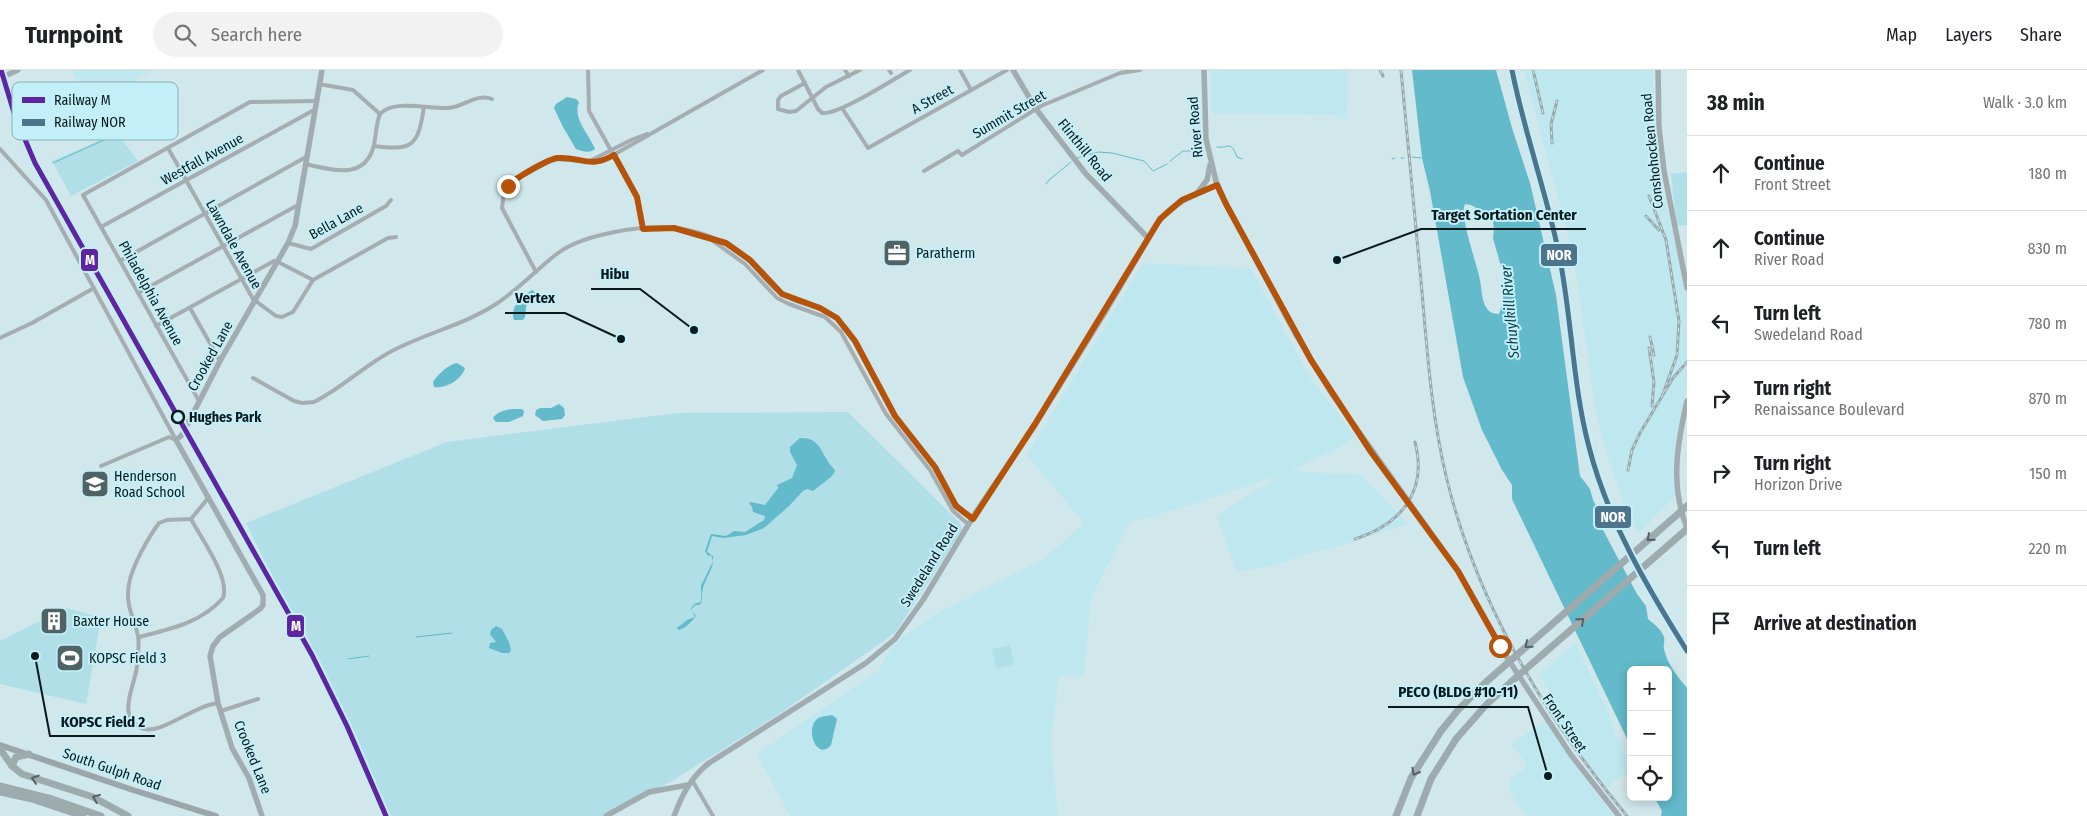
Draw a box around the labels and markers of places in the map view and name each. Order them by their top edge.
callout: Target Sortation Center [1421,199,1586,229]
office icon: Paratherm [882,238,912,268]
place label: Paratherm [916,245,975,262]
callout: Hibu [591,259,640,289]
callout: Vertex [505,283,565,313]
place label: Hughes Park [189,409,262,426]
marker: Hughes Park [171,410,185,424]
place label: Henderson Road School [114,468,185,501]
school or university icon: Henderson Road School [80,469,110,499]
building icon: Baxter House [39,606,69,636]
place label: Baxter House [73,613,149,630]
sports icon: KOPSC Field 3 [55,643,85,673]
place label: KOPSC Field 3 [89,650,166,667]
callout: PECO (BLDG #10-11) [1388,677,1528,707]
callout: KOPSC Field 2 [50,706,155,736]

